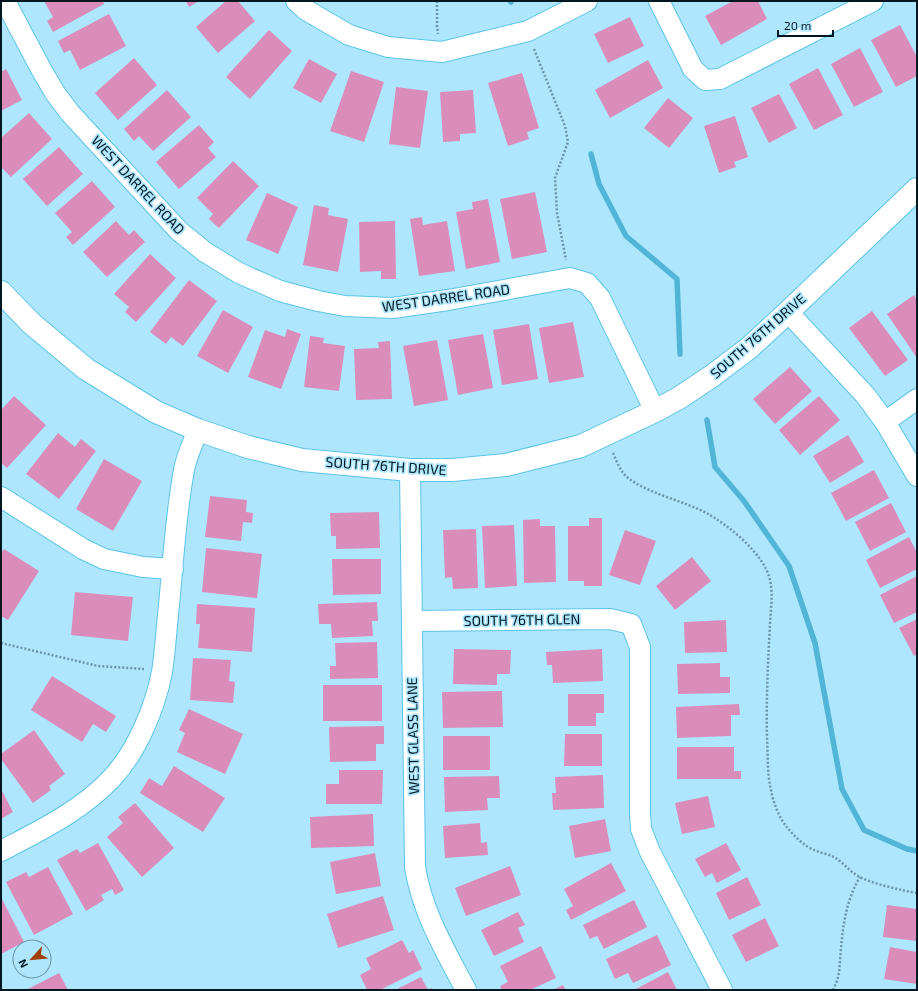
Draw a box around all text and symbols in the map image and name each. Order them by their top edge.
scale bar [778,12,833,38]
text: 20 m [784,18,811,32]
street label: WEST DARREL ROAD [88,132,189,238]
street label: WEST DARREL ROAD [381,280,511,315]
street label: SOUTH 76TH DRIVE [706,289,809,382]
street label: SOUTH 76TH DRIVE [325,453,447,478]
street label: SOUTH 76TH GLEN [464,610,580,629]
street label: WEST GLASS LANE [403,677,422,795]
north arrow [12,939,52,979]
text: N [15,957,30,970]

